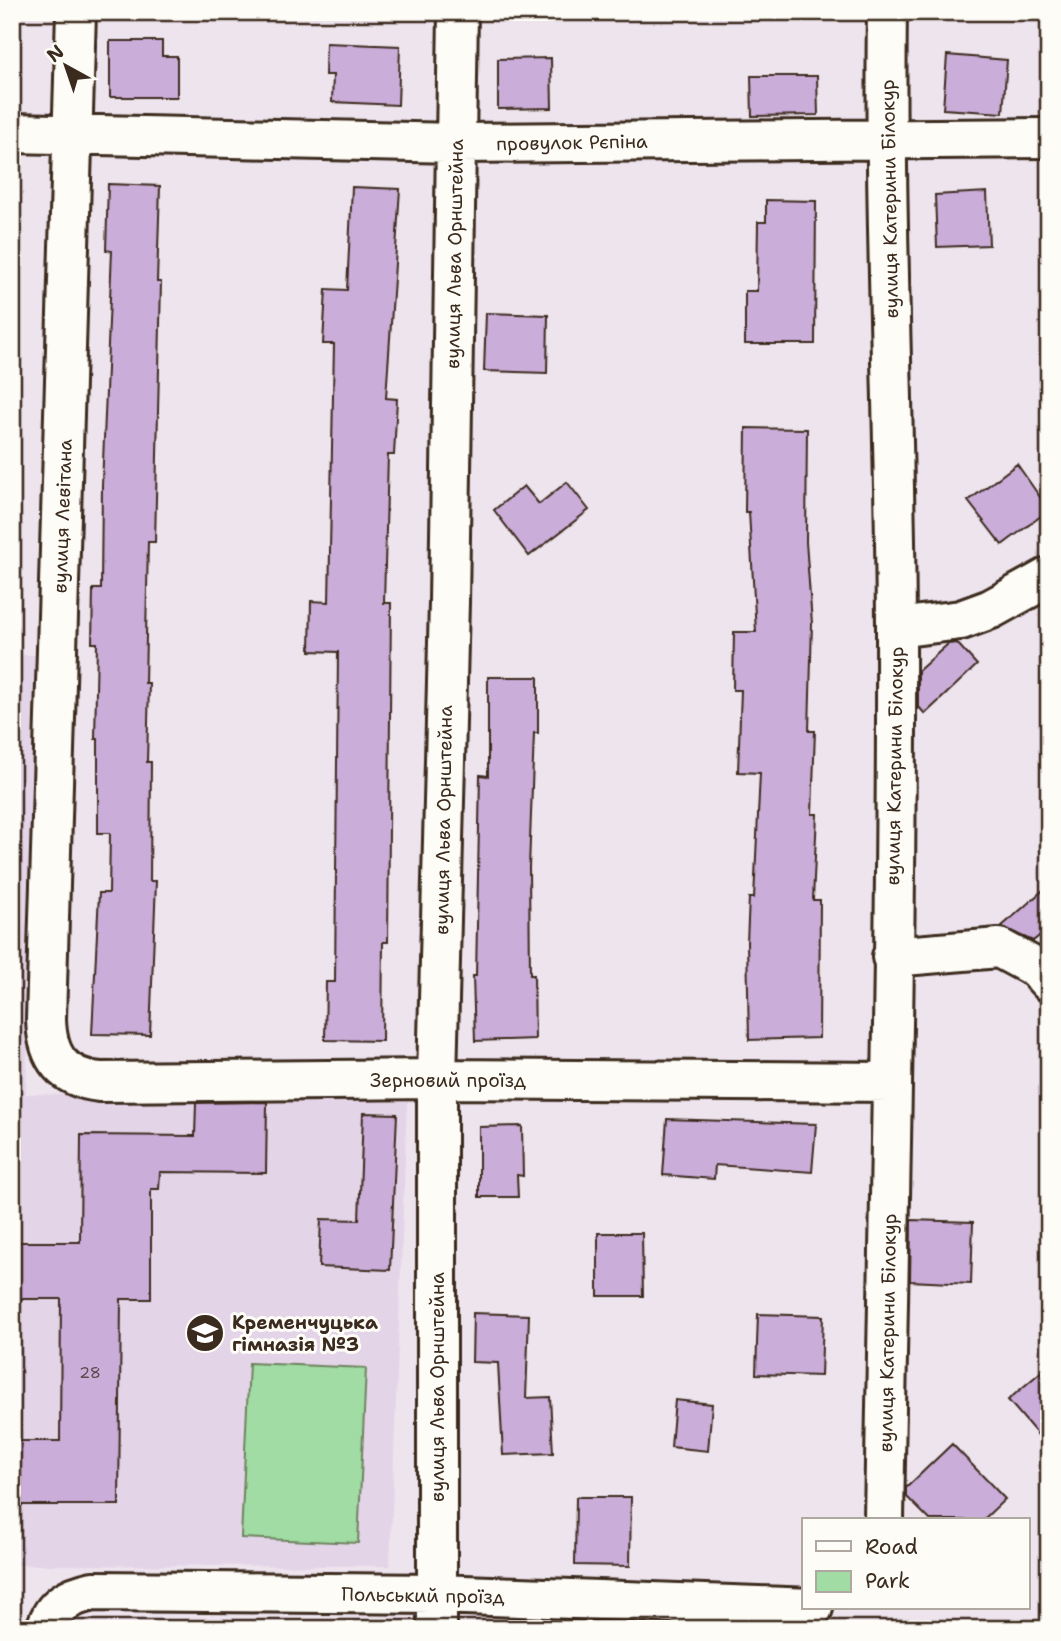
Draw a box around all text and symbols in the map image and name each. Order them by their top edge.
north arrow [32,32,102,102]
text: N [42,39,69,68]
street label: вулиця Катерини Білокур [875,79,904,319]
street label: провулок Рєпіна [496,129,648,156]
street label: вулиця Льва Орнштейна [440,139,469,369]
street label: вулиця Левітана [47,438,78,594]
street label: вулиця Катерини Білокур [880,646,909,886]
street label: вулиця Льва Орнштейна [429,705,458,935]
street label: Зерновий проїзд [370,1068,526,1093]
street label: вулиця Катерини Білокур [873,1213,902,1453]
street label: вулиця Льва Орнштейна [425,1272,450,1502]
place label: Кременчуцька гімназія №3 [232,1310,378,1357]
school or university icon: Кременчуцька гімназія №3 [184,1312,226,1354]
house number: 28 [79,1362,101,1383]
legend [802,1518,1030,1610]
text: Road [865,1533,918,1561]
text: Park [865,1567,910,1595]
street label: Польський проїзд [341,1582,505,1609]

